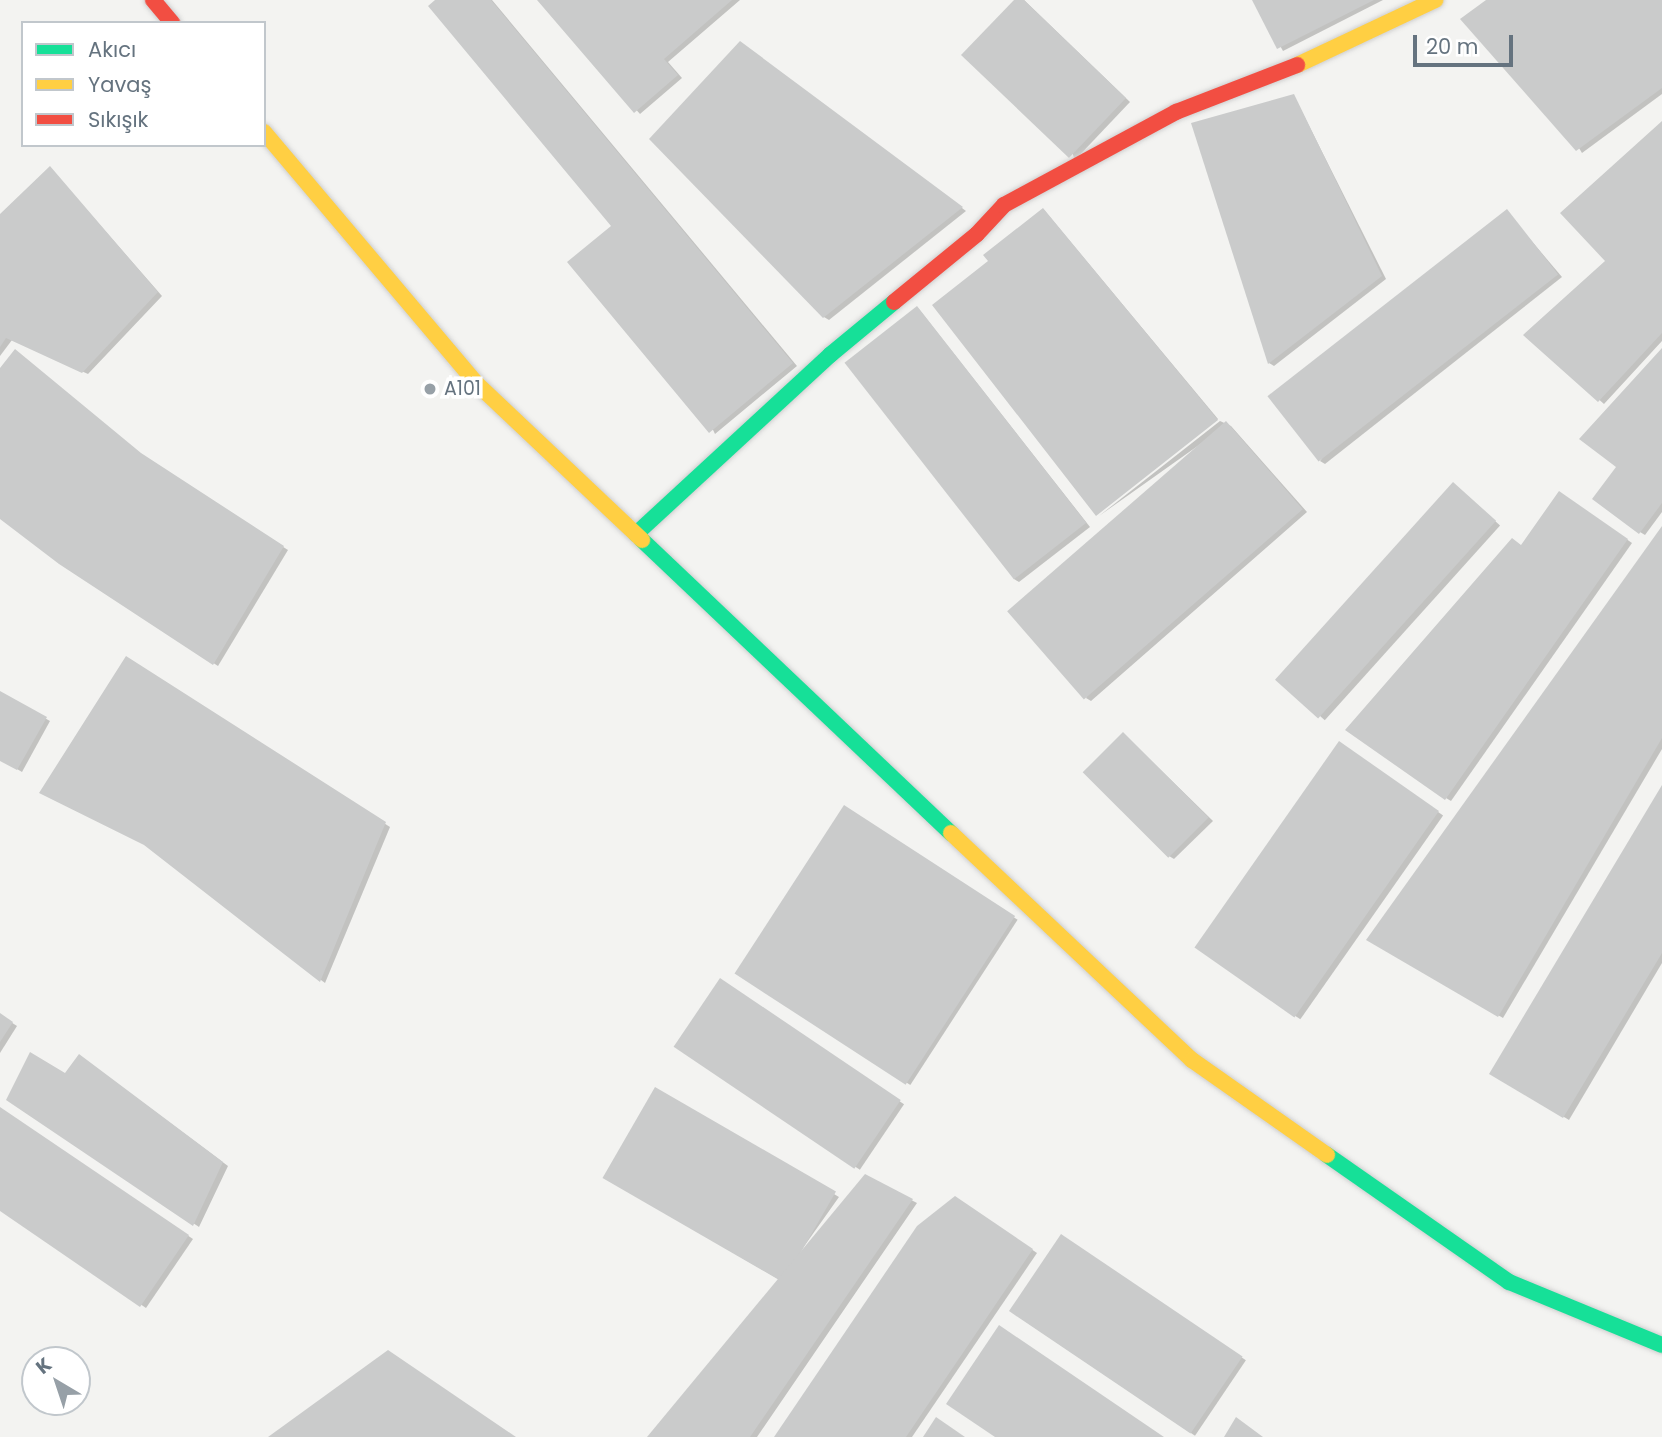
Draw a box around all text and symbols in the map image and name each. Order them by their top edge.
legend [21,21,266,147]
scale bar [1417,21,1517,65]
text: 20 m [1426,32,1479,61]
text: Akıcı [88,35,136,64]
text: Yavaş [88,70,151,99]
text: Sıkışık [88,105,148,134]
place label: A101 [444,378,481,400]
marker: A101 [422,381,438,397]
north arrow [21,1346,91,1416]
text: K [30,1351,57,1381]

